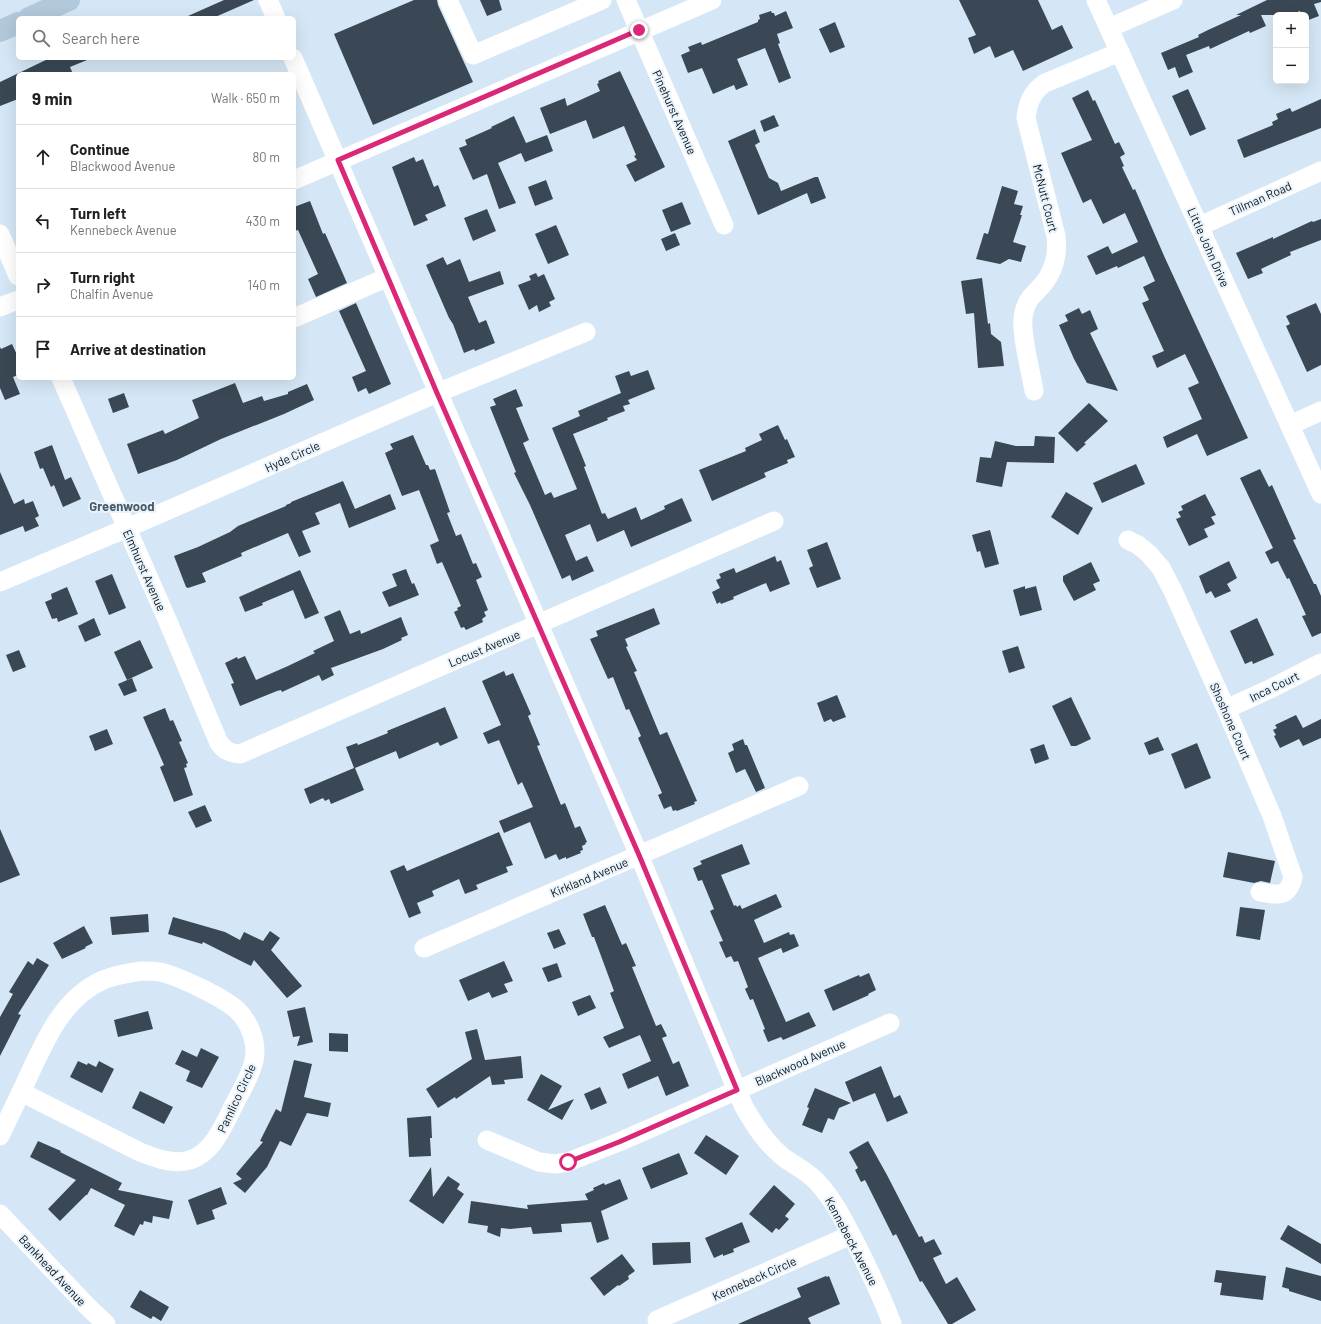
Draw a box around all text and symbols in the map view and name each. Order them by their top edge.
map controls [1273,12,1309,84]
button: + [1273,12,1309,48]
search box [16,16,296,60]
route end [630,21,648,39]
icon: search [30,27,52,49]
text: Search here [62,29,140,47]
button: − [1273,48,1309,84]
street label: Pinehurst Avenue [650,68,700,156]
text: 9 min [32,88,72,108]
text: Walk · 650 m [211,90,280,106]
text: Continue [70,140,130,158]
icon: ahead [32,146,54,168]
text: 80 m [253,149,280,165]
text: Blackwood Avenue [70,158,175,174]
street label: McNutt Court [1031,163,1061,233]
street label: Tillman Road [1227,178,1293,218]
text: Turn left [70,204,126,222]
street label: Little John Drive [1185,205,1233,289]
icon: left [32,210,54,232]
text: 430 m [245,213,280,229]
text: Kennebeck Avenue [70,222,177,238]
text: Turn right [70,268,135,286]
icon: right [32,274,54,296]
text: 140 m [248,277,280,293]
text: Chalfin Avenue [70,286,153,302]
icon: arrive [32,338,54,360]
text: Arrive at destination [70,340,206,358]
street label: Hyde Circle [262,438,322,474]
district label: Greenwood [89,498,155,514]
street label: Elmhurst Avenue [121,527,169,613]
street label: Locust Avenue [446,627,522,669]
street label: Inca Court [1247,668,1301,704]
street label: Shoshone Court [1208,680,1254,762]
street label: Kirkland Avenue [548,854,630,900]
street label: Blackwood Avenue [753,1036,847,1088]
street label: Pamlico Circle [214,1061,258,1135]
route start [559,1153,577,1171]
street label: Kennebeck Avenue [823,1194,881,1288]
street label: Bankhead Avenue [17,1232,89,1308]
street label: Kennebeck Circle [710,1253,798,1303]

